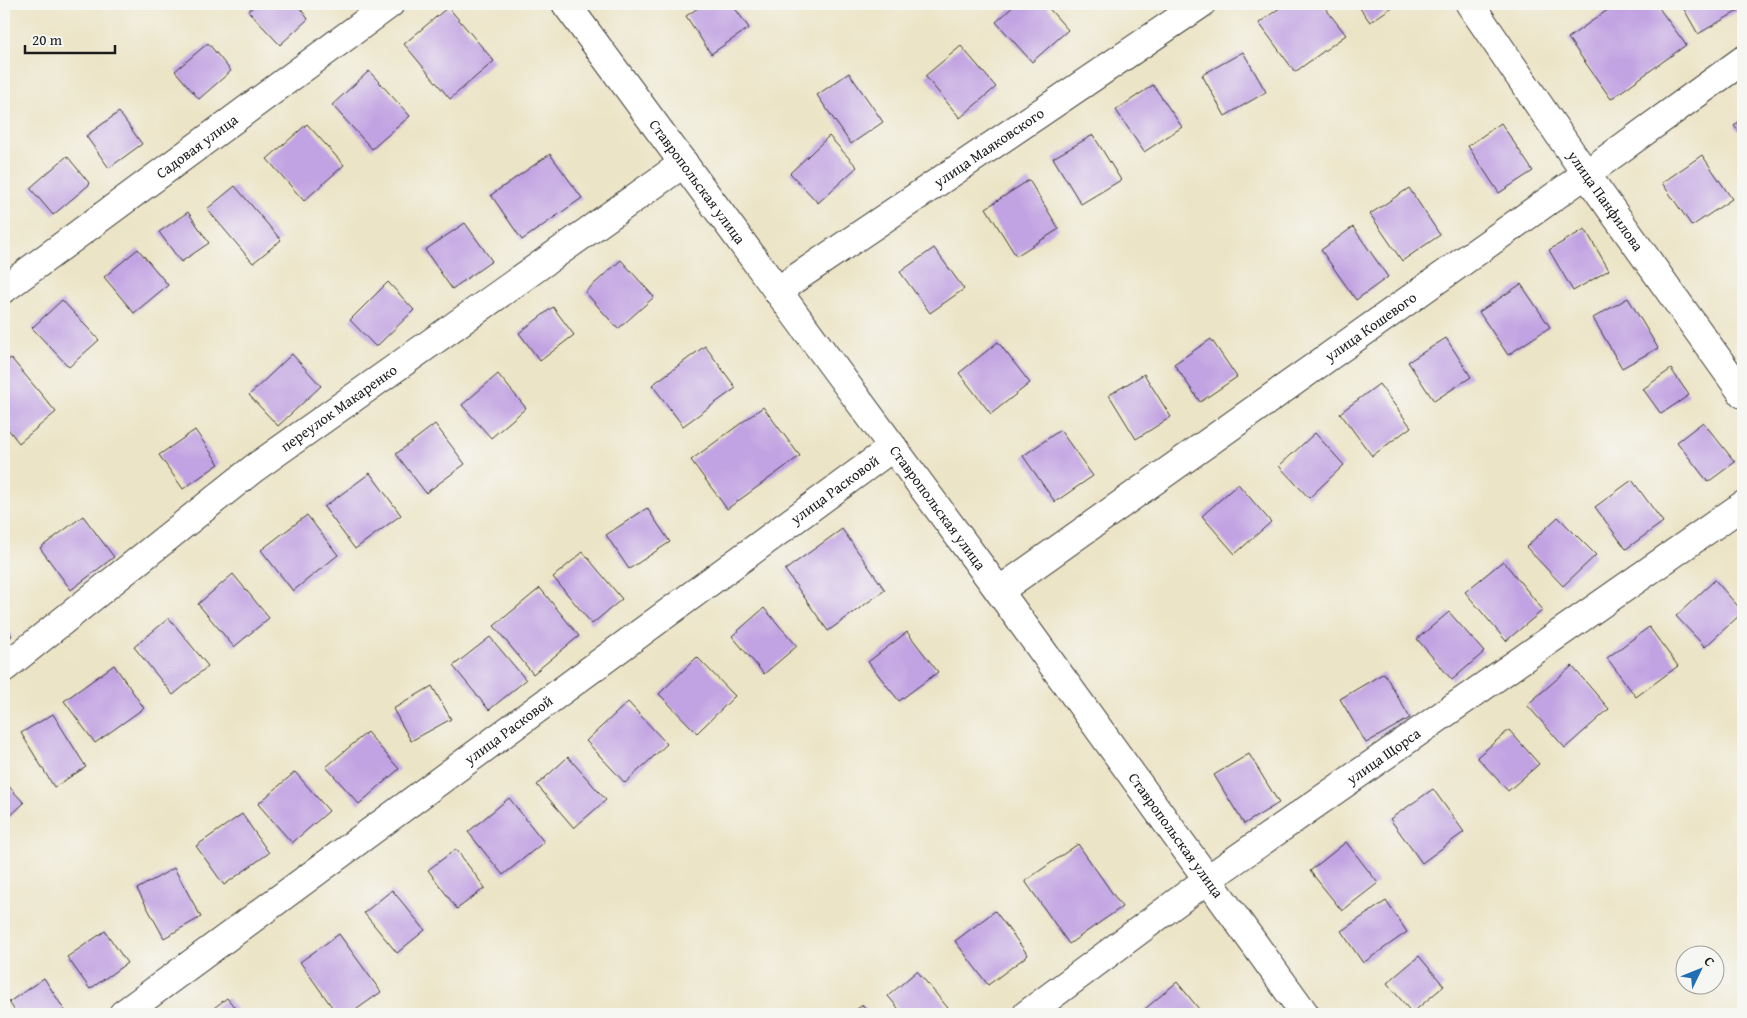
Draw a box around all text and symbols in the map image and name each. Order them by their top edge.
scale bar [25,22,115,54]
text: 20 m [32,29,63,50]
street label: улица Маяковского [928,102,1048,193]
street label: Садовая улица [151,108,243,183]
street label: Ставропольская улица [645,115,751,249]
street label: улица Панфилова [1562,145,1649,256]
street label: улица Кошевого [1319,286,1421,367]
street label: переулок Макаренко [276,359,401,456]
street label: Ставропольская улица [885,441,992,575]
street label: улица Расковой [785,450,883,530]
street label: улица Расковой [459,690,557,770]
street label: улица Щорса [1341,722,1425,790]
street label: Ставропольская улица [1124,768,1229,903]
north arrow [1674,946,1724,996]
text: С [1699,951,1720,971]

